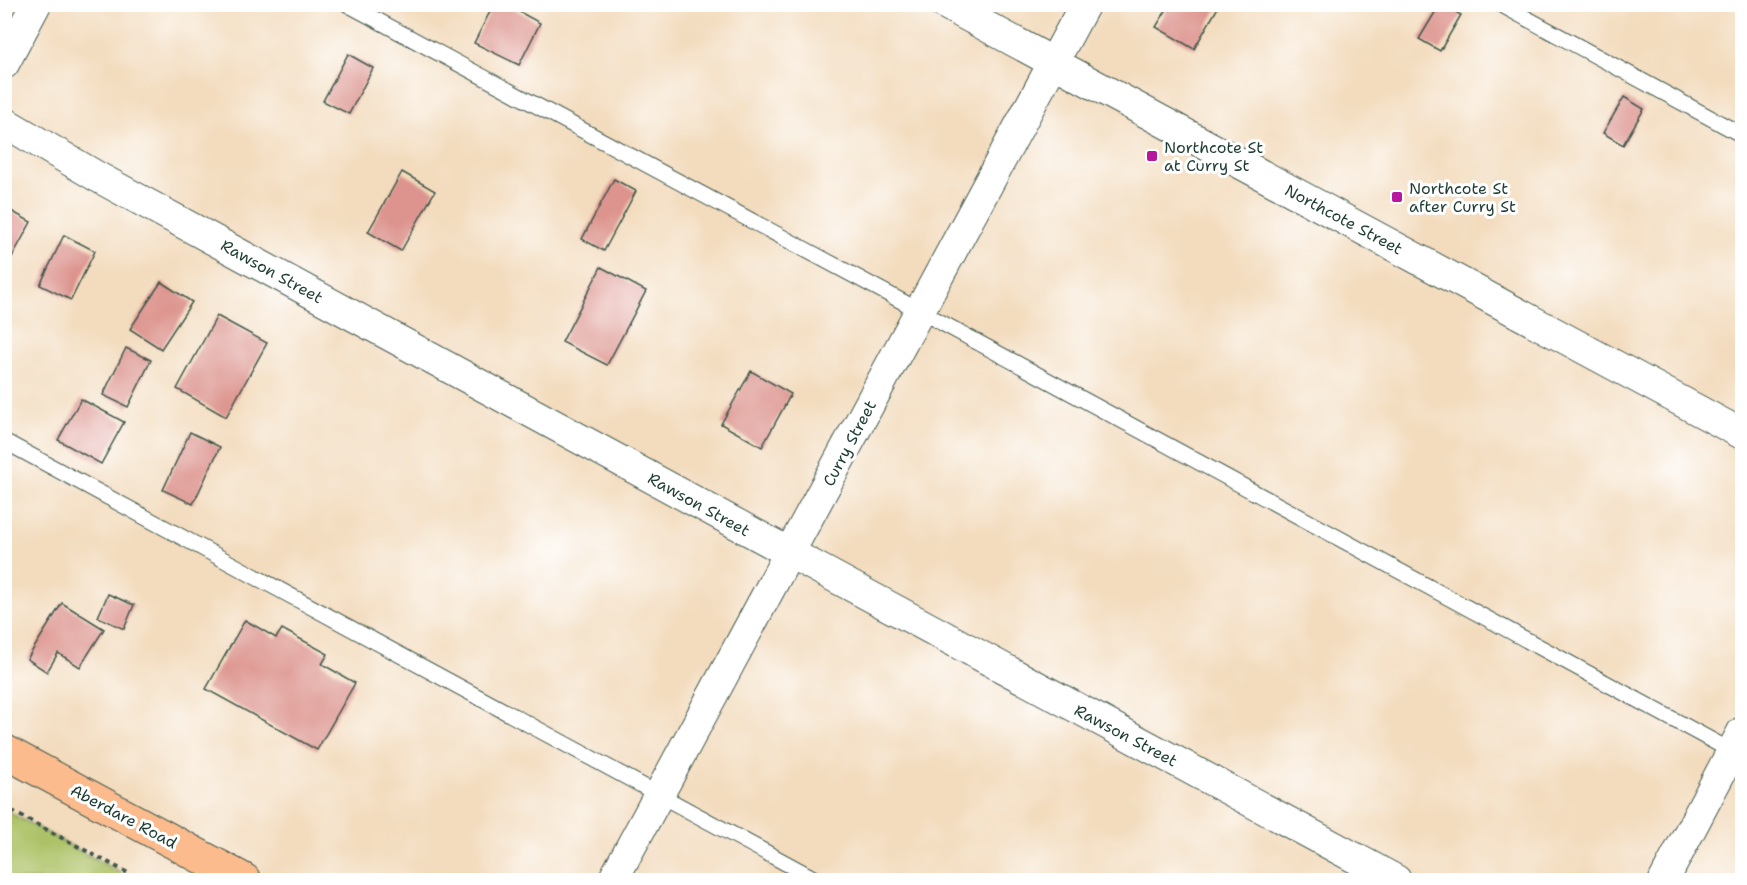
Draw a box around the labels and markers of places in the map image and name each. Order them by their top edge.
place label: Northcote St at Curry St [1164,137,1263,176]
marker: Northcote St at Curry St [1145,149,1159,163]
place label: Northcote St after Curry St [1409,178,1516,217]
marker: Northcote St after Curry St [1390,190,1404,204]

